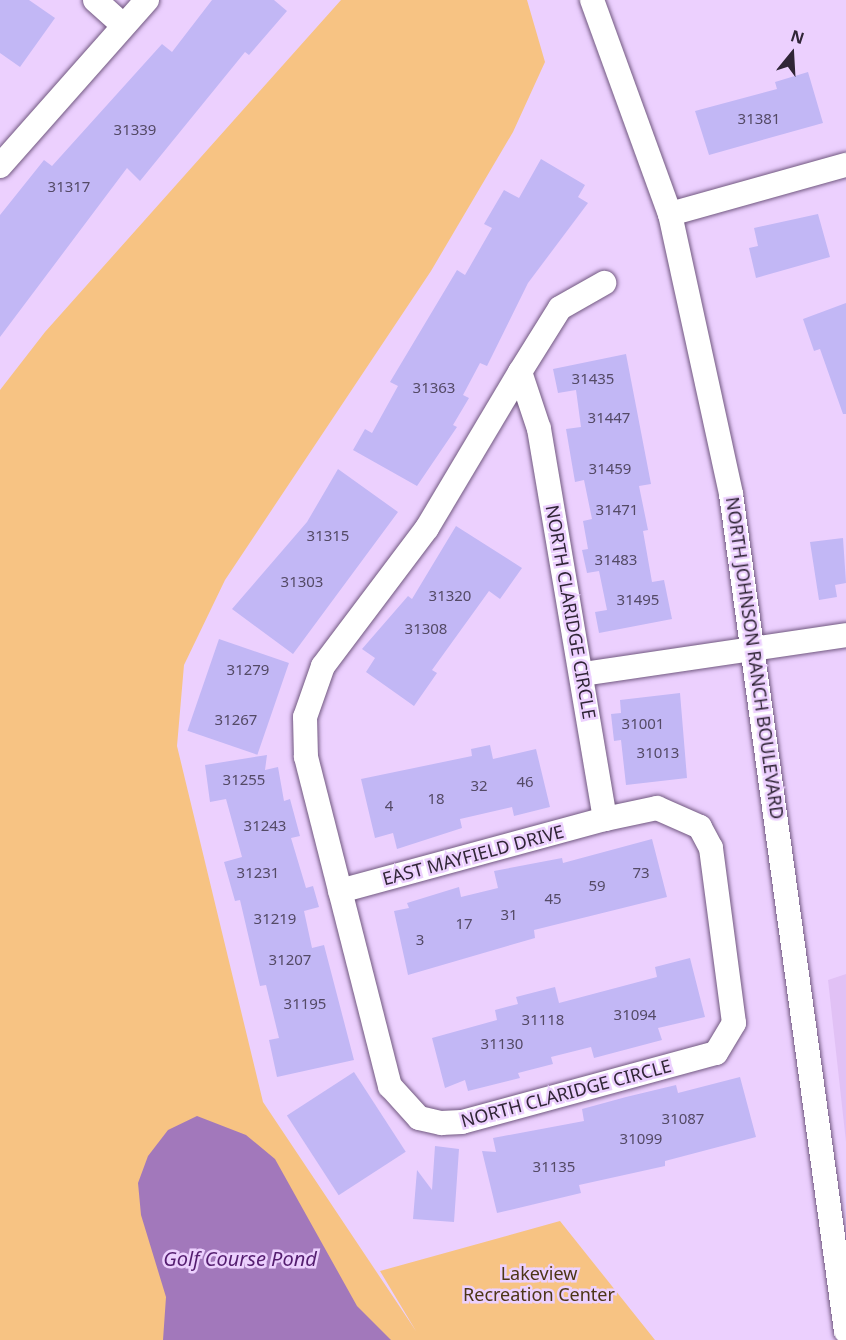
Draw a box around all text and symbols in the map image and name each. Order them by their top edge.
north arrow [762,24,822,84]
text: N [788,24,807,49]
house number: 31381 [738,110,780,128]
house number: 31339 [114,121,156,139]
house number: 31317 [48,178,90,196]
house number: 31435 [572,370,614,388]
house number: 31363 [413,379,455,397]
house number: 31447 [588,409,630,427]
house number: 31459 [589,460,631,478]
street label: NORTH JOHNSON RANCH BOULEVARD [722,495,788,821]
house number: 31471 [596,501,638,519]
street label: NORTH CLARIDGE CIRCLE [542,503,600,721]
house number: 31315 [307,527,349,545]
house number: 31483 [595,551,637,569]
house number: 31303 [281,573,323,591]
house number: 31320 [429,587,471,605]
house number: 31495 [617,591,659,609]
house number: 31308 [405,620,447,638]
house number: 31279 [227,661,269,679]
house number: 31267 [215,711,257,729]
house number: 31001 [622,715,664,733]
house number: 31013 [637,744,679,762]
house number: 31255 [223,771,265,789]
house number: 46 [516,773,534,791]
house number: 32 [470,777,488,795]
house number: 18 [427,790,445,808]
house number: 4 [385,797,393,815]
house number: 31243 [244,817,286,835]
street label: EAST MAYFIELD DRIVE [380,820,566,890]
house number: 31231 [237,864,279,882]
house number: 73 [632,864,650,882]
house number: 59 [588,877,606,895]
house number: 45 [544,890,562,908]
house number: 31 [500,906,518,924]
house number: 31219 [254,910,296,928]
house number: 17 [455,915,473,933]
house number: 3 [416,931,424,949]
house number: 31207 [269,951,311,969]
house number: 31195 [284,995,326,1013]
house number: 31094 [614,1006,656,1024]
house number: 31118 [522,1011,564,1029]
house number: 31130 [481,1035,523,1053]
street label: NORTH CLARIDGE CIRCLE [458,1054,674,1132]
house number: 31087 [662,1110,704,1128]
house number: 31099 [620,1130,662,1148]
house number: 31135 [533,1158,575,1176]
water label: Golf Course Pond [163,1246,317,1270]
park label: Lakeview Recreation Center [463,1263,615,1306]

